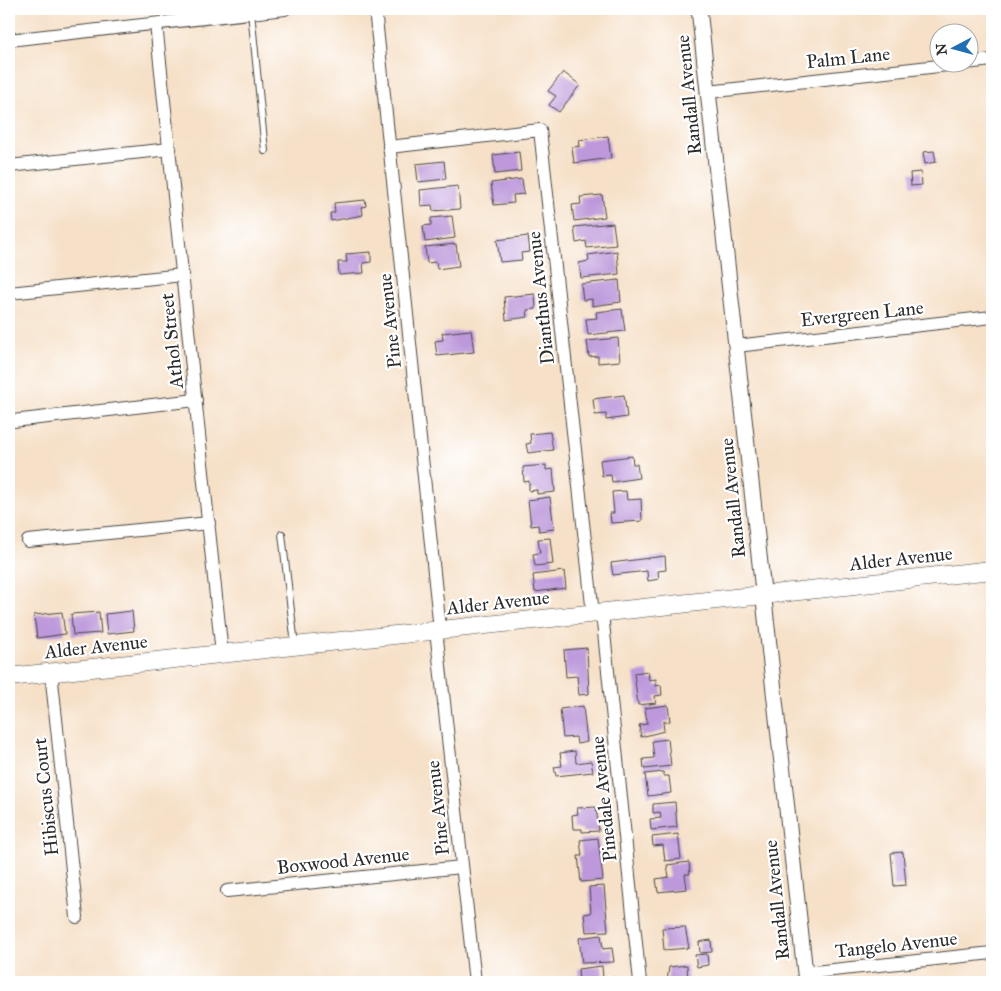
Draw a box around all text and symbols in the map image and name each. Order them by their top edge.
north arrow [928,22,978,72]
street label: Randall Avenue [671,34,706,156]
street label: Palm Lane [805,42,891,73]
text: N [932,42,951,56]
street label: Dianthus Avenue [522,230,559,366]
street label: Pine Avenue [373,272,406,370]
street label: Athol Street [155,292,188,391]
street label: Evergreen Lane [799,296,925,332]
street label: Randall Avenue [715,437,750,559]
street label: Alder Avenue [847,542,954,575]
street label: Alder Avenue [444,586,551,619]
street label: Alder Avenue [42,630,149,663]
street label: Pinedale Avenue [585,735,622,863]
street label: Hibiscus Court [28,736,63,857]
street label: Pine Avenue [421,759,454,857]
street label: Randall Avenue [759,839,794,961]
street label: Boxwood Avenue [276,842,410,879]
street label: Tangelo Avenue [834,927,959,963]

